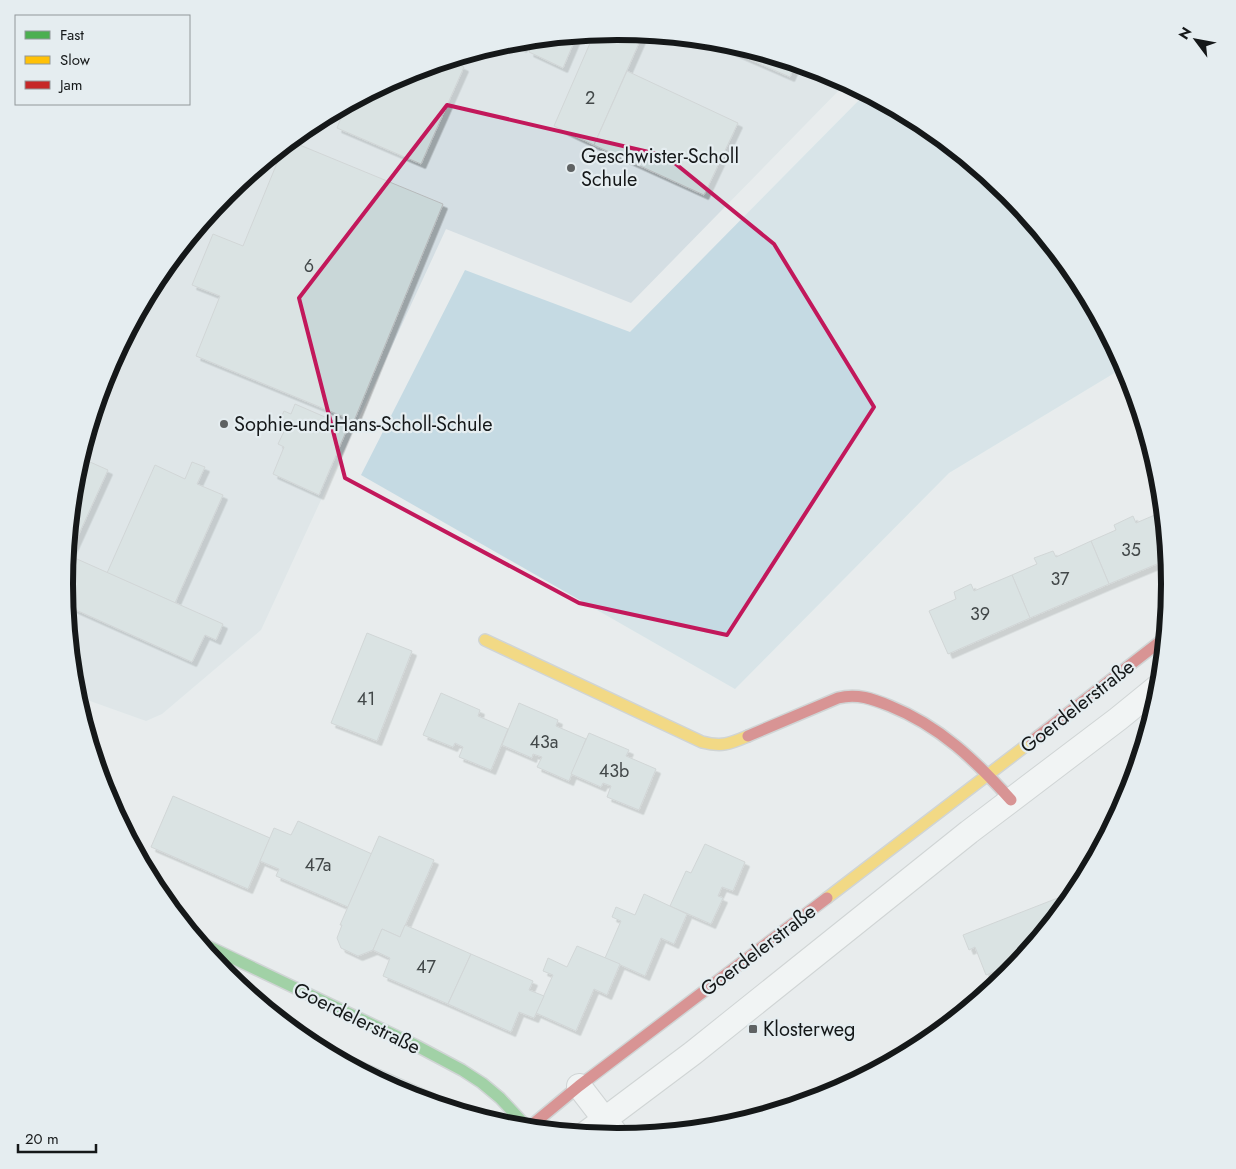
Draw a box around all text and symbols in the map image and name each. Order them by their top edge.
legend [15,15,190,105]
north arrow [1171,15,1221,65]
text: N [1174,23,1196,43]
text: Fast [60,24,84,46]
text: Slow [60,49,91,71]
text: Jam [58,74,83,96]
house number: 2 [585,85,595,111]
place label: Geschwister-Scholl Schule [581,142,739,194]
marker: Geschwister-Scholl Schule [565,162,577,174]
house number: 6 [304,253,314,279]
place label: Sophie-und-Hans-Scholl-Schule [234,410,493,439]
marker: Sophie-und-Hans-Scholl-Schule [218,418,230,430]
house number: 35 [1121,537,1141,563]
house number: 37 [1050,566,1070,592]
house number: 39 [970,601,990,627]
street label: Goerdelerstraße [1014,652,1141,760]
house number: 41 [357,686,375,712]
house number: 43a [530,729,558,755]
house number: 43b [599,758,629,784]
house number: 47a [305,852,331,878]
street label: Goerdelerstraße [694,897,822,1004]
house number: 47 [416,954,437,980]
street label: Goerdelerstraße [288,975,425,1062]
place label: Klosterweg [763,1015,855,1044]
marker: Klosterweg [747,1023,759,1035]
scale bar [18,1122,95,1154]
text: 20 m [25,1128,59,1150]

